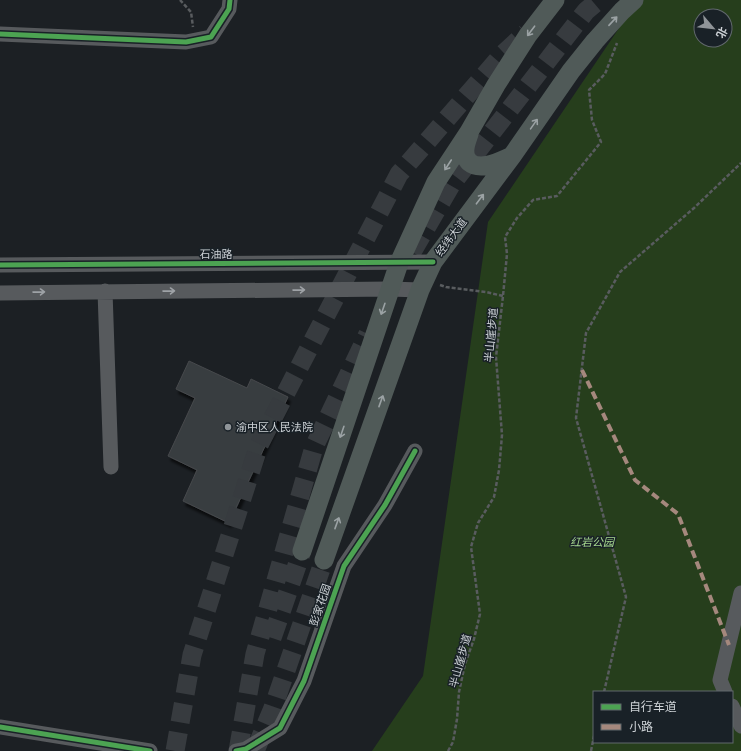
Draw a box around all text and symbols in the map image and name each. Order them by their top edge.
north arrow [693,8,733,48]
one-way arrow [609,16,618,26]
one-way arrow [527,25,536,36]
text: 北 [713,25,730,40]
one-way arrow [530,119,538,130]
one-way arrow [444,159,452,170]
one-way arrow [476,194,484,205]
street label: 经纬大道 [433,216,470,259]
street label: 石油路 [200,248,233,261]
one-way arrow [292,286,305,294]
one-way arrow [162,287,175,295]
one-way arrow [32,289,45,296]
one-way arrow [379,302,387,314]
street label: 半山崖步道 [483,307,500,363]
one-way arrow [377,395,385,407]
place label: 渝中区人民法院 [236,421,313,434]
marker: 渝中区人民法院 [223,422,233,432]
one-way arrow [338,425,345,438]
one-way arrow [334,517,341,530]
park label: 红岩公园 [570,536,616,549]
street label: 彭家花园 [307,582,334,628]
street label: 半山崖步道 [447,633,474,689]
legend [593,691,733,743]
text: 自行车道 [629,700,677,714]
text: 小路 [629,720,653,734]

